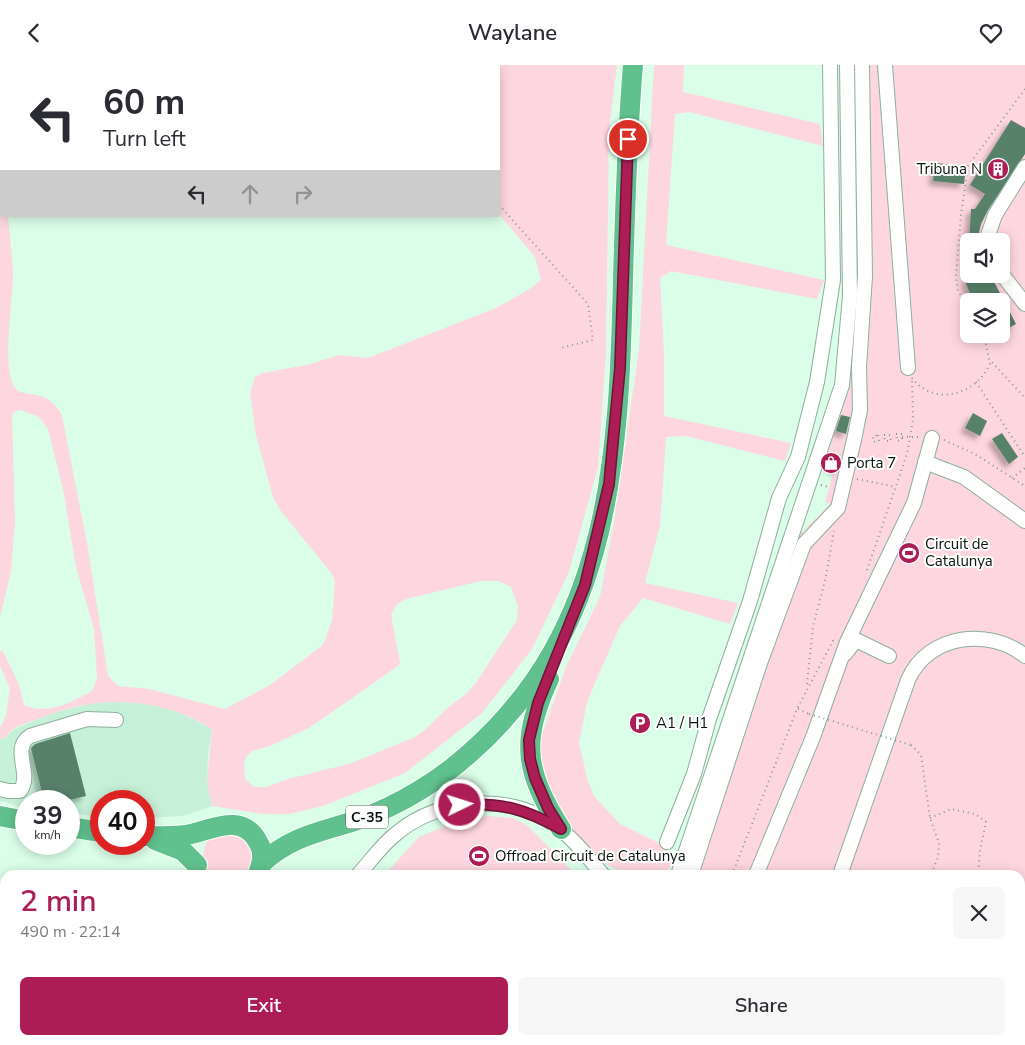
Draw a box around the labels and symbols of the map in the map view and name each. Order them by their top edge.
pin [607,118,649,160]
building icon: Tribuna N [986,157,1010,181]
place label: Tribuna N [917,159,982,179]
shop icon: Porta 7 [819,451,843,475]
place label: Porta 7 [847,453,896,473]
place label: Circuit de Catalunya [925,534,993,571]
sports icon: Circuit de Catalunya [897,541,921,565]
parking icon: A1 / H1 [628,711,652,735]
place label: A1 / H1 [656,713,708,733]
position arrow [433,778,485,830]
speed limit sign: 40 [90,790,155,855]
road number: C-35 [346,805,388,829]
sports icon: Offroad Circuit de Catalunya [467,844,491,868]
place label: Offroad Circuit de Catalunya [495,846,686,866]

